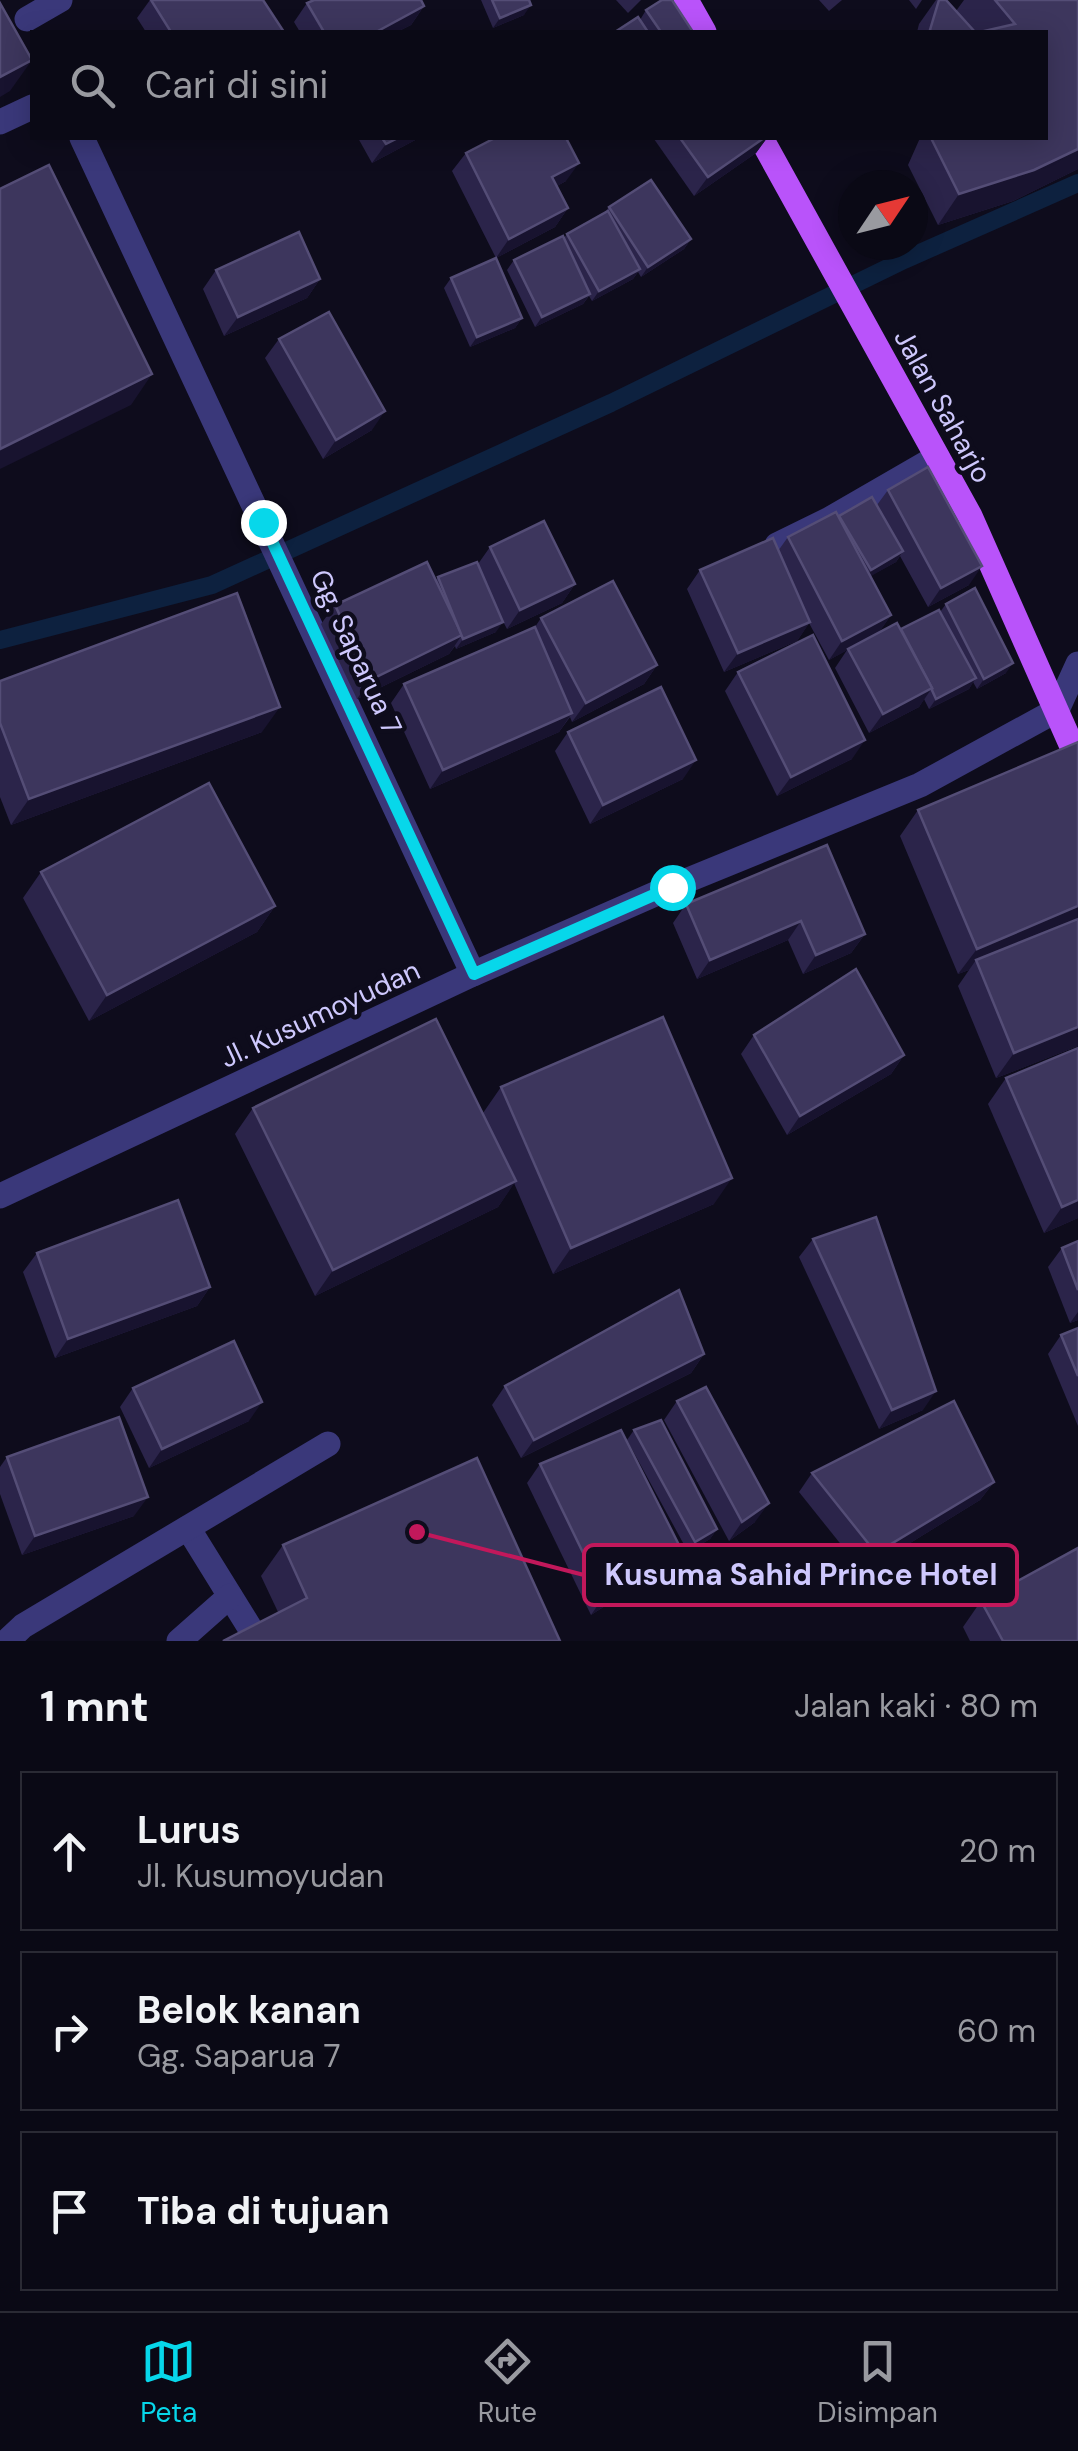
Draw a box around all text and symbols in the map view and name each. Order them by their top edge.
search box [30,30,1048,140]
icon: search [65,58,120,113]
text: Cari di sini [145,60,328,110]
north arrow [838,170,928,260]
street label: Jalan Saharjo [885,322,1001,490]
route end [241,500,287,546]
street label: Gg. Saparua 7 [302,563,410,741]
route start [650,865,696,911]
street label: Jl. Kusumoyudan [214,952,426,1076]
callout: Kusuma Sahid Prince Hotel [584,1545,1017,1605]
text: Kusuma Sahid Prince Hotel [605,1555,997,1594]
text: 1 mnt [40,1679,149,1734]
text: Jalan kaki · 80 m [794,1685,1038,1727]
text: Lurus [137,1805,241,1855]
icon: ahead [42,1824,97,1879]
text: 20 m [959,1830,1036,1872]
text: Jl. Kusumoyudan [137,1855,384,1897]
text: Belok kanan [137,1985,361,2035]
icon: right [42,2004,97,2059]
text: 60 m [957,2010,1036,2052]
text: Gg. Saparua 7 [137,2035,341,2077]
icon: arrive [42,2184,97,2239]
text: Tiba di tujuan [137,2186,390,2236]
tab: Peta [140,2334,197,2431]
tab: Rute [478,2334,537,2431]
tab: Disimpan [817,2334,938,2431]

